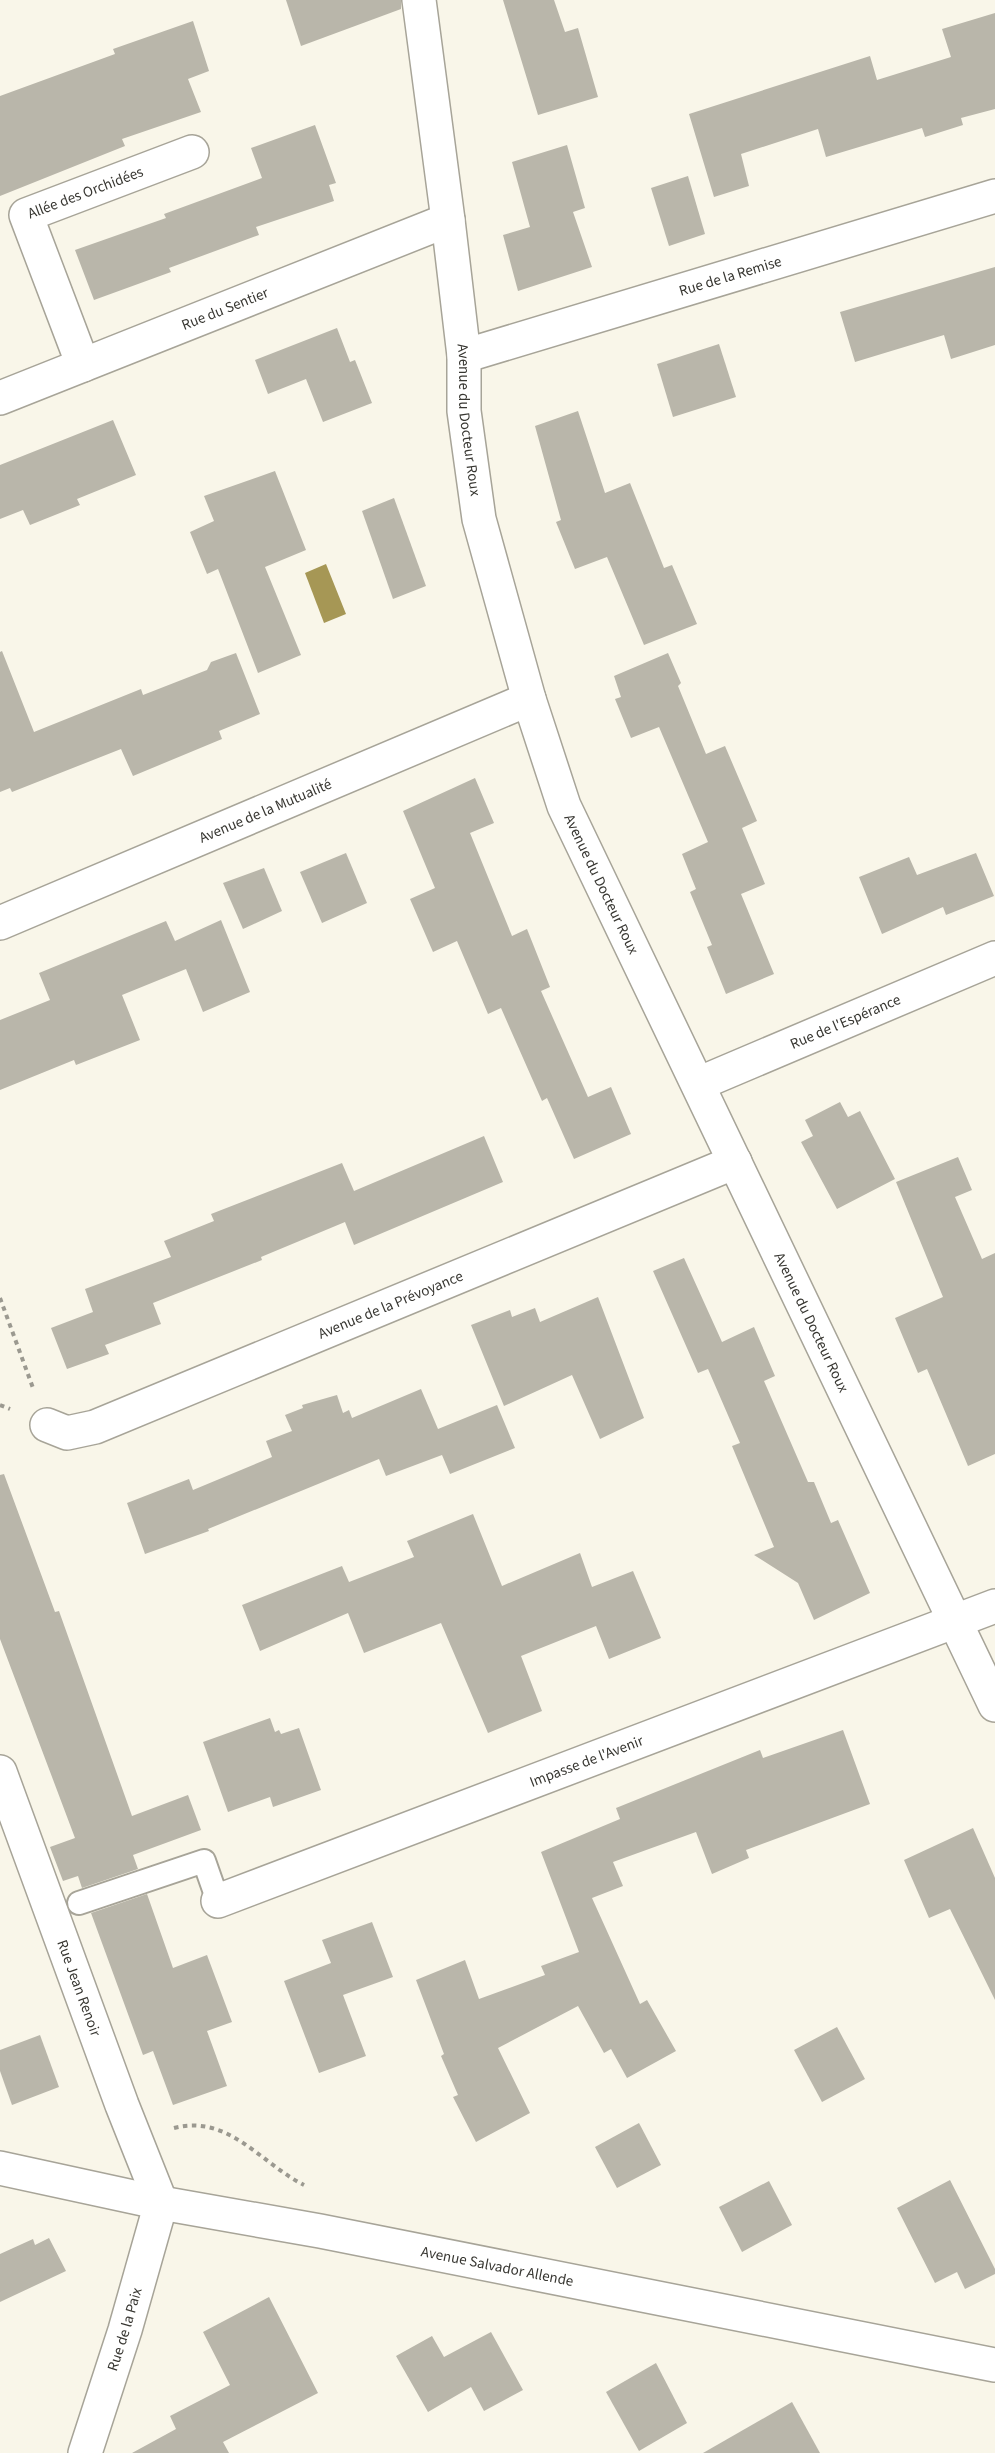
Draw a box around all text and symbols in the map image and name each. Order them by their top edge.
street label: Allée des Orchidées [25,161,146,224]
street label: Rue de la Remise [676,250,784,301]
street label: Rue du Sentier [178,282,272,335]
street label: Avenue du Docteur Roux [452,342,486,498]
street label: Avenue de la Mutualité [196,773,335,848]
street label: Avenue du Docteur Roux [559,811,644,958]
street label: Rue de l'Espérance [787,989,904,1054]
street label: Avenue du Docteur Roux [769,1249,854,1396]
street label: Avenue de la Prévoyance [315,1265,466,1344]
street label: Impasse de l'Avenir [526,1730,647,1792]
street label: Rue Jean Renoir [52,1937,107,2040]
street label: Avenue Salvador Allende [419,2241,575,2292]
street label: Rue de la Paix [102,2285,147,2374]

